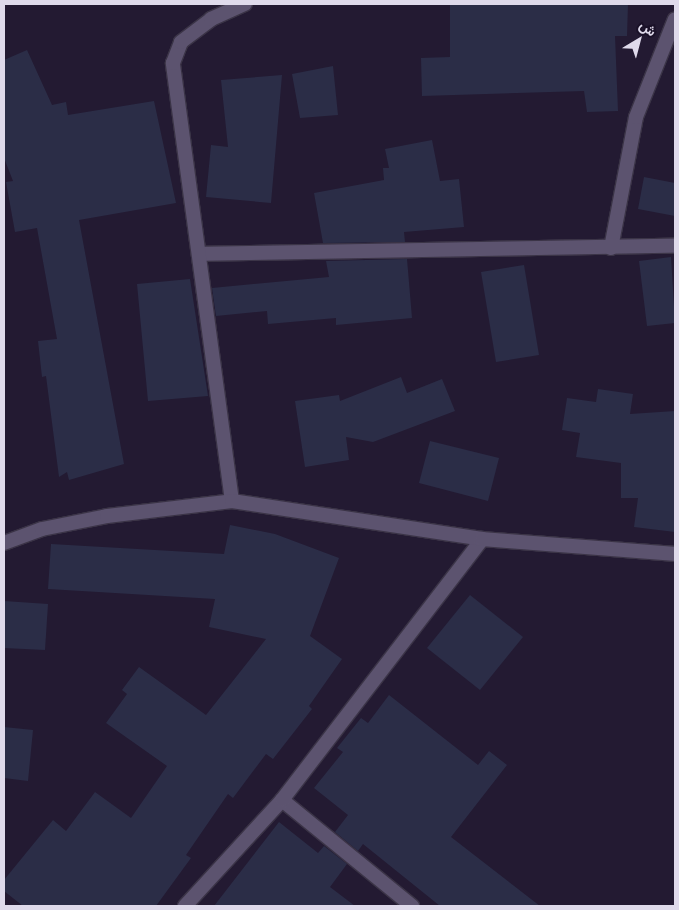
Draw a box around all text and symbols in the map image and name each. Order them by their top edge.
north arrow [614,15,664,65]
text: ش [636,16,660,40]

